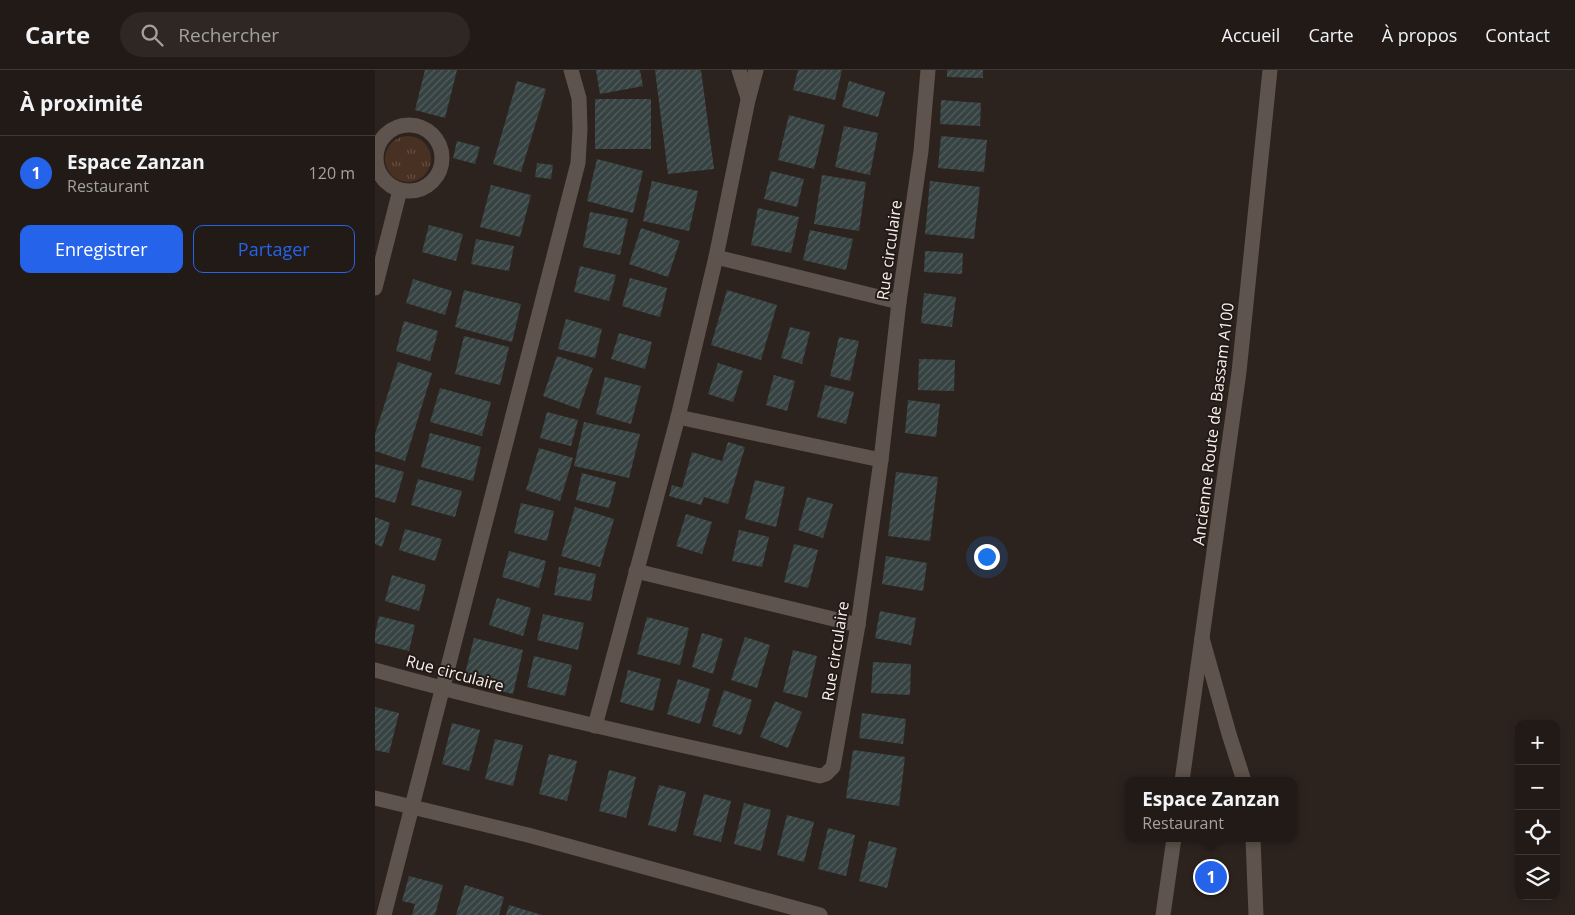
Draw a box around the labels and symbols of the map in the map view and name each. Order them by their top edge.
street label: Rue circulaire [871,198,907,302]
street label: Ancienne Route de Bassam A100 [1187,301,1239,547]
your location [974,544,1000,570]
street label: Rue circulaire [816,599,854,703]
street label: Rue circulaire [403,649,507,697]
pin: 1 [1195,858,1227,896]

